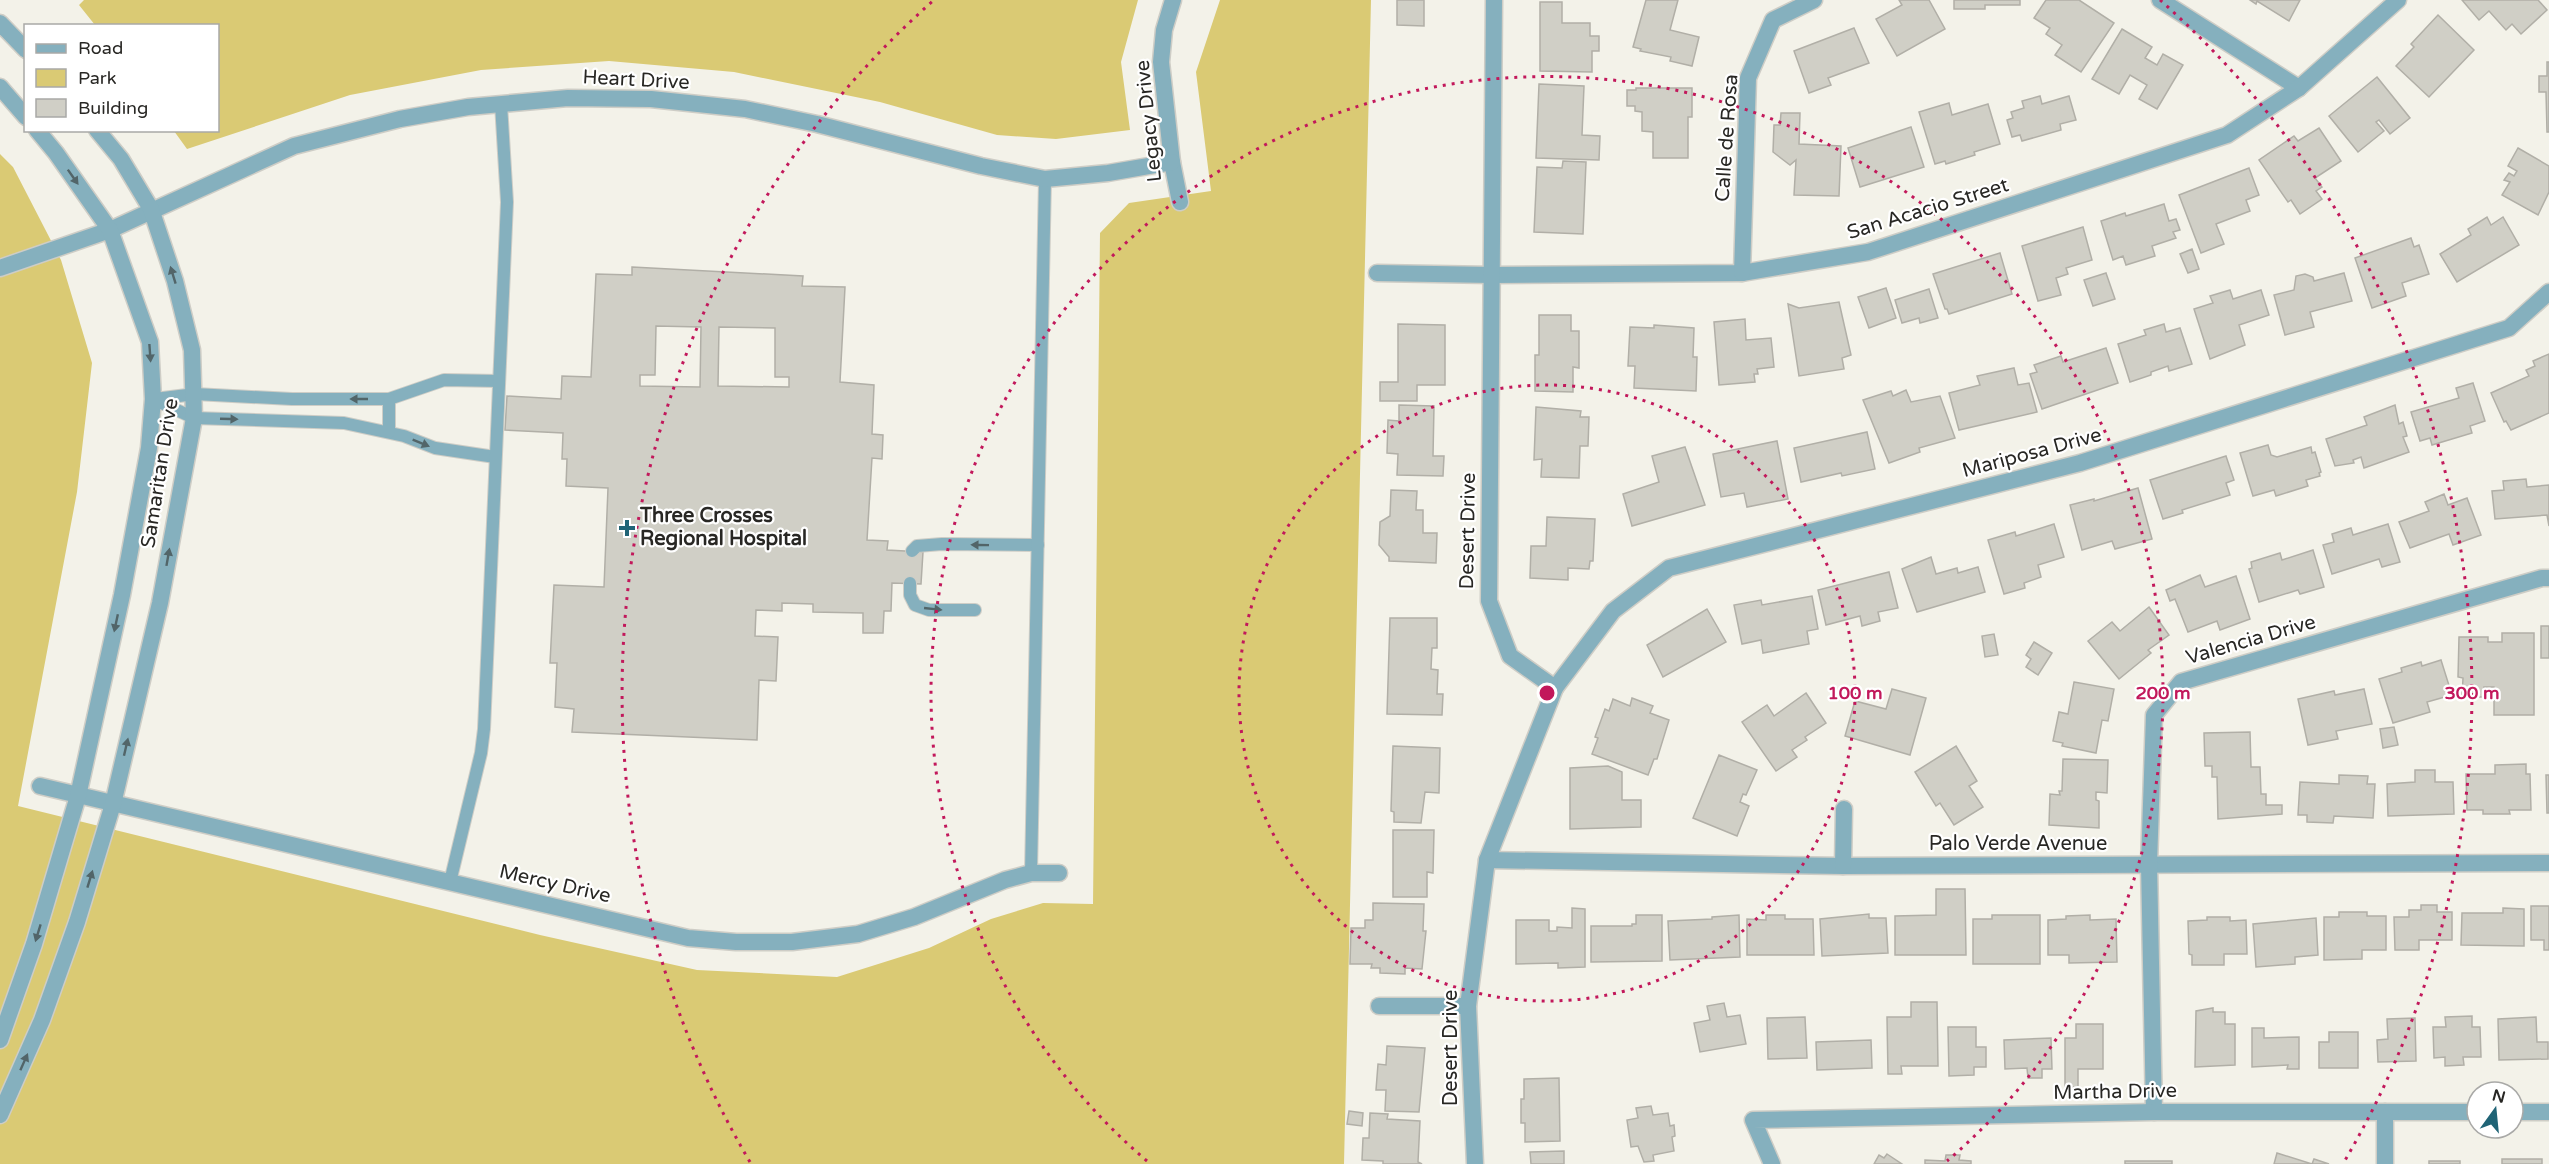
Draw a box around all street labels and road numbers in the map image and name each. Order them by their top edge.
street label: Legacy Drive [1131,59,1167,183]
street label: Heart Drive [582,65,690,95]
street label: Calle de Rosa [1711,73,1743,203]
street label: San Acacio Street [1844,173,2012,245]
street label: Samaritan Drive [136,396,184,550]
street label: Mariposa Drive [1960,423,2104,483]
street label: Desert Drive [1455,472,1481,590]
street label: Valencia Drive [2183,610,2319,670]
street label: Palo Verde Avenue [1929,832,2107,856]
street label: Mercy Drive [497,860,613,908]
street label: Desert Drive [1439,990,1463,1106]
street label: Martha Drive [2053,1079,2177,1105]

